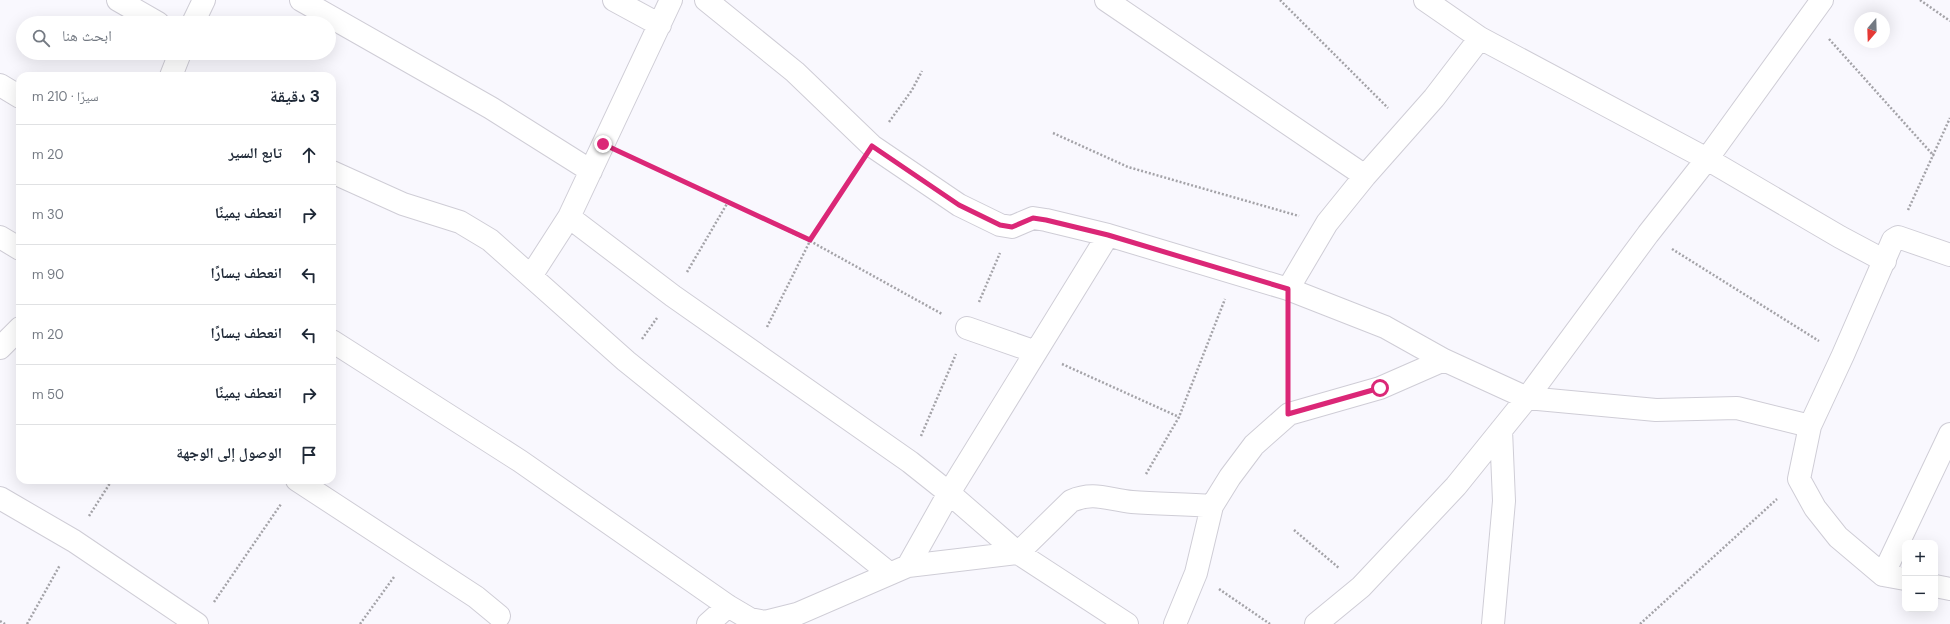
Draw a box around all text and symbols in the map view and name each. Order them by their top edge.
north arrow [1854,12,1890,48]
search box [16,16,336,60]
text: ابحث هنا [62,26,112,46]
icon: search [30,27,52,49]
text: 3 دقيقة [270,85,320,107]
text: سيرًا · 210 m [32,88,99,105]
route end [594,135,612,153]
text: تابع السير [228,143,282,163]
icon: ahead [298,144,320,166]
text: 20 m [32,146,63,163]
text: انعطف يمينًا [215,203,282,223]
icon: right [298,204,320,226]
text: 30 m [32,206,64,223]
text: انعطف يسارًا [210,263,282,283]
icon: left [298,264,320,286]
text: 90 m [32,266,64,283]
text: انعطف يسارًا [210,323,282,343]
icon: left [298,324,320,346]
text: 20 m [32,326,63,343]
route start [1371,379,1389,397]
text: انعطف يمينًا [215,383,282,403]
icon: right [298,384,320,406]
text: 50 m [32,386,64,403]
text: الوصول إلى الوجهة [176,443,282,463]
icon: arrive [298,444,320,466]
map controls [1902,540,1938,612]
button: + [1902,540,1938,576]
button: − [1902,576,1938,612]

